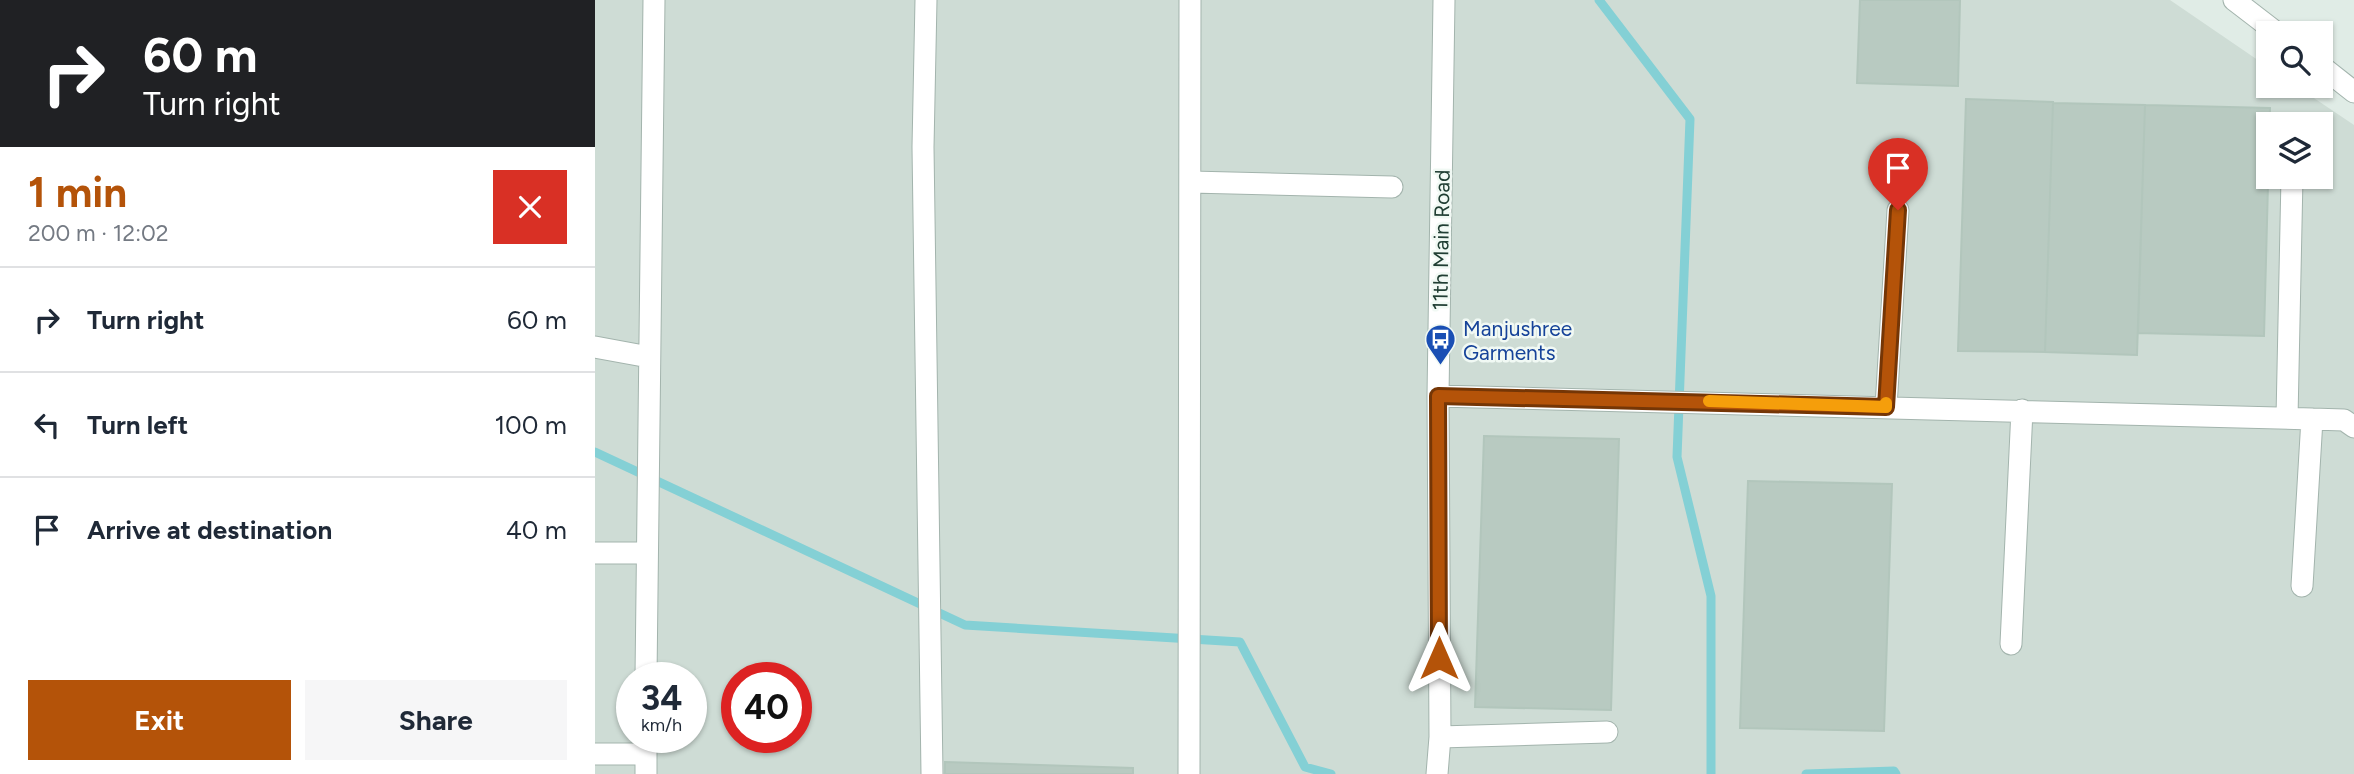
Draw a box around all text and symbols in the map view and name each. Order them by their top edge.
map controls [2256,21,2333,189]
button: search [2256,21,2333,98]
text: 60 m [143,25,258,84]
icon: right [28,28,119,119]
text: Turn right [143,85,281,123]
button: layers [2256,112,2333,189]
pin [1868,138,1928,210]
icon: arrive [1879,149,1917,187]
text: 1 min [28,167,127,218]
street label: 11th Main Road [1427,169,1455,311]
button: close [493,170,567,244]
text: 200 m · 12:02 [28,219,169,247]
icon: right [28,301,66,339]
text: Turn right [87,304,204,336]
text: 60 m [507,304,567,336]
place label: Manjushree Garments [1463,316,1572,365]
bus stop icon: Manjushree Garments [1423,323,1457,367]
icon: left [28,406,66,444]
text: Turn left [87,409,188,441]
text: 100 m [494,409,567,441]
icon: arrive [28,511,66,549]
text: Arrive at destination [87,514,332,546]
text: 40 m [506,514,567,546]
position arrow [1402,621,1476,695]
speed limit sign: 40 [721,662,812,753]
text: 34 [641,677,682,719]
button: Exit [28,680,291,760]
button: Share [305,680,567,760]
text: km/h [641,714,682,736]

